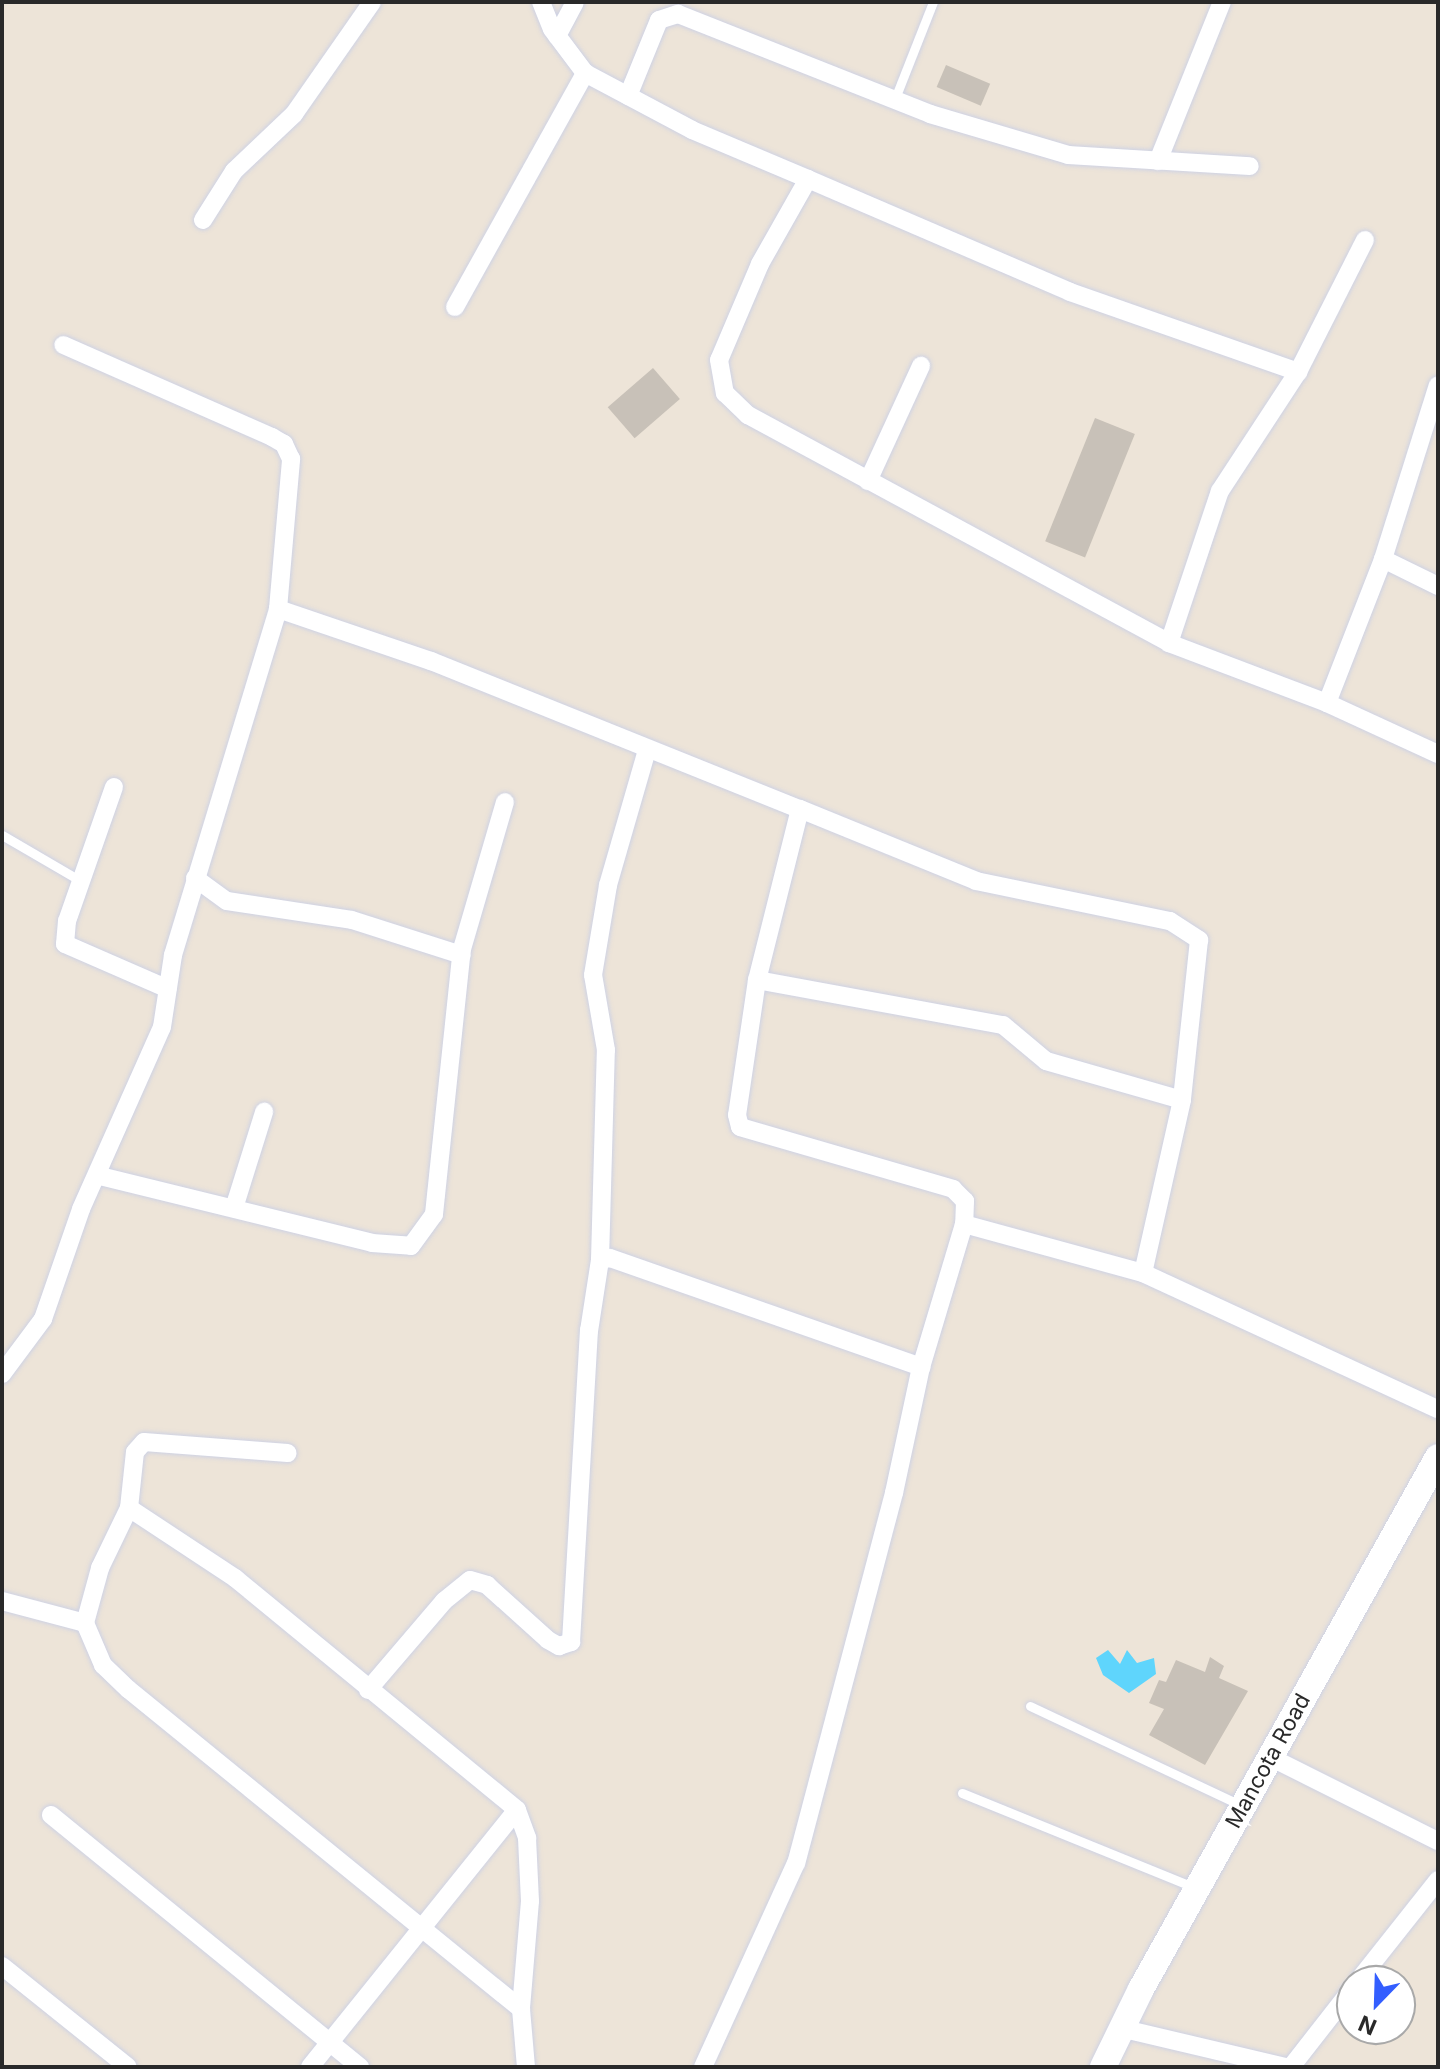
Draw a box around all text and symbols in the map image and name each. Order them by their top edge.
street label: Mancota Road [1220,1689,1316,1833]
north arrow [1336,1965,1416,2045]
text: N [1355,2010,1380,2040]

